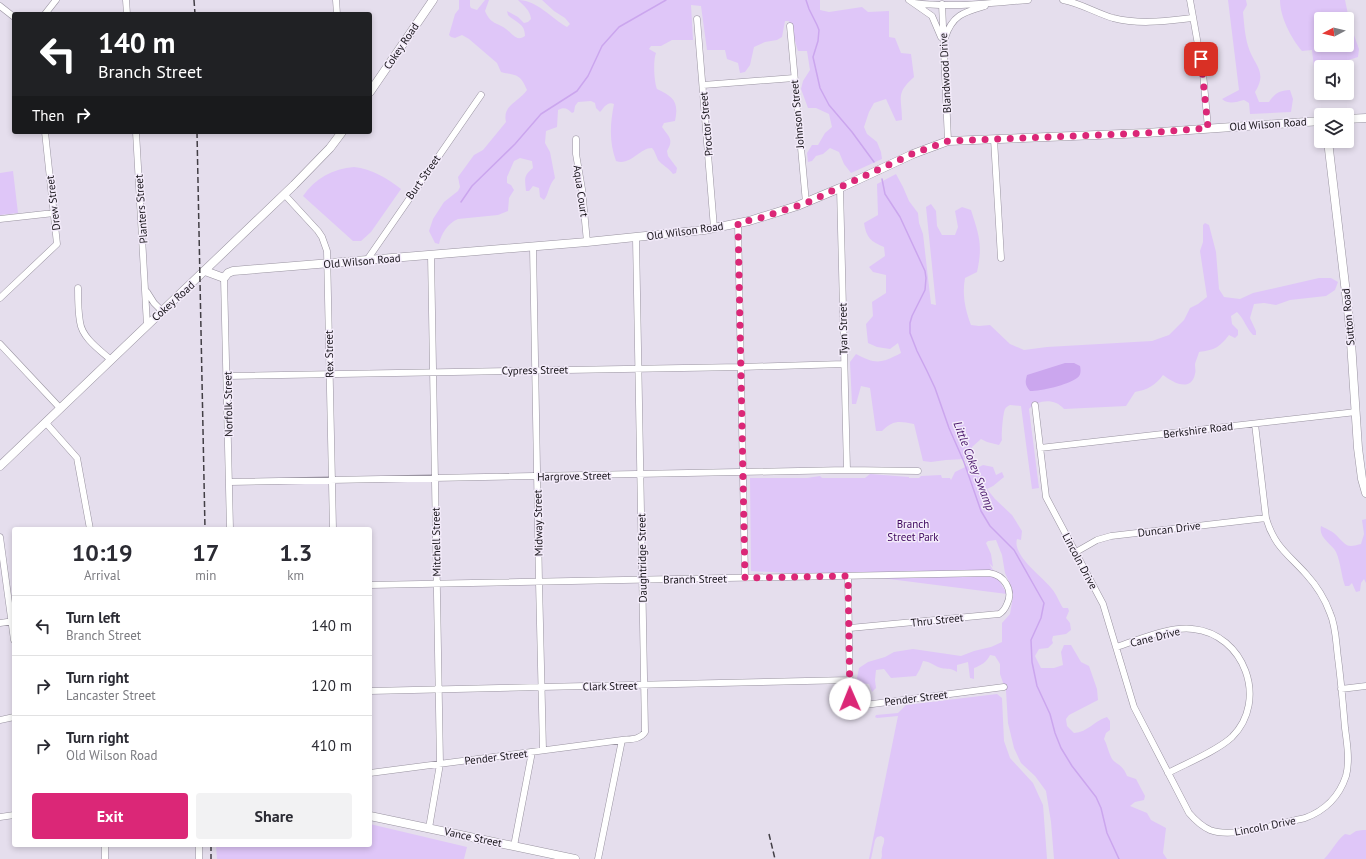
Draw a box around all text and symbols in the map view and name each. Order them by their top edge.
north arrow [1314,12,1354,52]
map controls [1314,12,1354,148]
street label: Cokey Road [380,20,422,72]
text: 140 m [98,24,175,61]
icon: left [32,28,84,80]
street label: Blandwood Drive [936,32,954,113]
pin [1184,42,1218,76]
icon: arrive [1190,48,1212,70]
text: Branch Street [98,60,202,83]
button: sound [1314,60,1354,100]
street label: Johnson Street [787,79,807,150]
street label: Proctor Street [696,91,716,157]
icon: right [72,104,94,126]
text: Then [32,106,64,125]
button: layers [1314,108,1354,148]
street label: Old Wilson Road [1229,114,1307,134]
street label: Burt Street [403,152,444,202]
street label: Aqua Court [570,164,592,218]
street label: Drew Street [43,174,63,231]
street label: Planters Street [132,174,150,244]
street label: Old Wilson Road [646,219,724,243]
street label: Old Wilson Road [323,251,401,271]
street label: Cokey Road [149,278,198,324]
street label: Sutton Road [1339,288,1357,346]
street label: Tyan Street [836,302,850,355]
street label: Rex Street [322,330,336,378]
street label: Cypress Street [502,362,569,378]
street label: Norfolk Street [220,371,236,437]
water label: Little Cokey Swamp [950,419,998,513]
street label: Berkshire Road [1162,419,1234,441]
street label: Hargrove Street [537,468,611,484]
street label: Midway Street [530,489,546,557]
street label: Mitchell Street [428,507,444,577]
street label: Daughtridge Street [634,513,650,603]
park label: Branch Street Park [887,517,939,544]
street label: Duncan Drive [1137,518,1202,540]
street label: Lincoln Drive [1059,530,1101,592]
text: 10:19 [72,537,133,568]
text: 17 [192,537,219,568]
text: 1.3 [279,537,312,568]
text: Arrival [84,567,120,584]
text: min [195,567,216,584]
text: km [287,567,304,584]
street label: Branch Street [663,571,727,587]
text: Turn left [66,608,120,627]
street label: Thru Street [910,610,964,630]
icon: left [32,615,54,637]
text: 140 m [311,616,352,635]
street label: Cane Drive [1129,624,1182,650]
text: Branch Street [66,627,141,644]
text: Turn right [66,668,129,687]
icon: right [32,675,54,697]
text: 120 m [311,676,352,695]
position arrow [829,678,871,720]
street label: Clark Street [583,679,638,693]
text: Lancaster Street [66,687,156,704]
street label: Pender Street [884,687,949,709]
text: Turn right [66,728,129,747]
icon: right [32,735,54,757]
text: 410 m [311,736,352,755]
street label: Pender Street [464,746,529,768]
text: Old Wilson Road [66,747,158,764]
button: Exit [32,793,188,839]
button: Share [196,793,352,839]
street label: Lincoln Drive [1233,813,1297,839]
street label: Vance Street [442,824,503,850]

